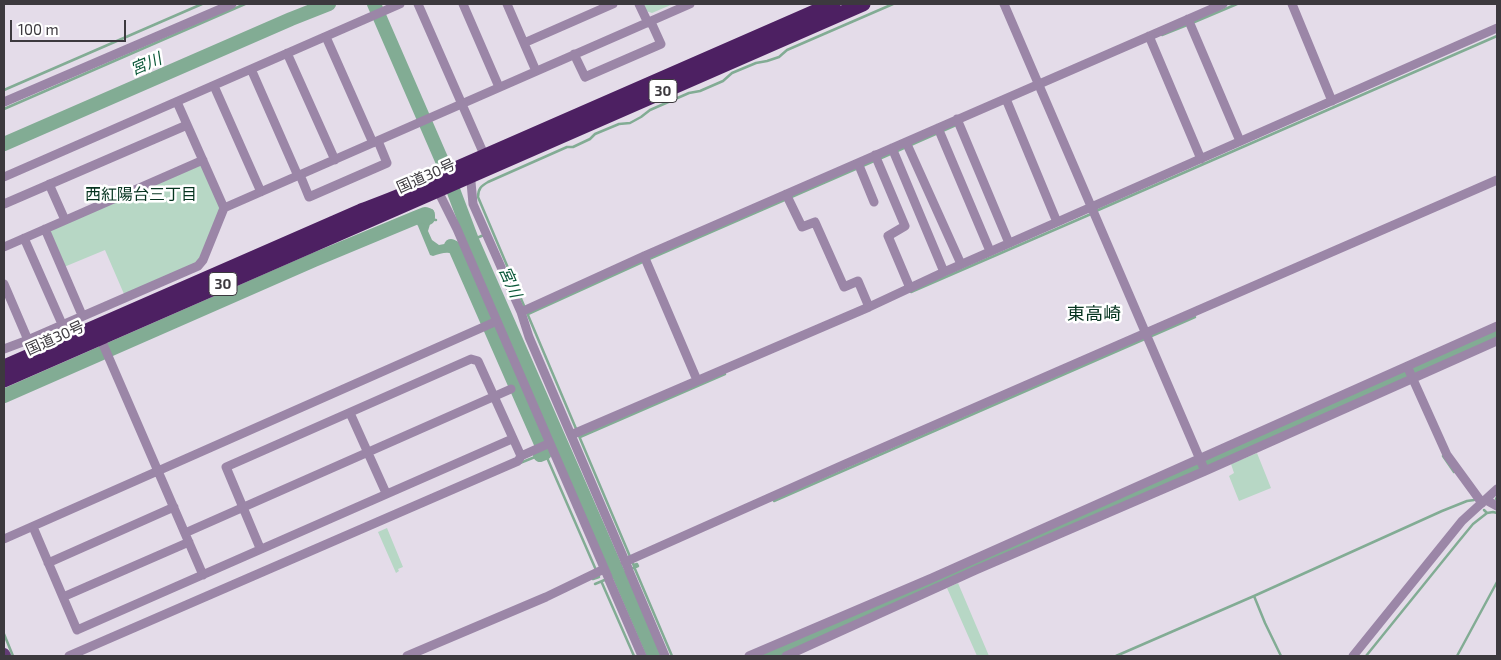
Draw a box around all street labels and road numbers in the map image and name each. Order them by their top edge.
road number: 30 [649,80,677,102]
street label: 国道30号 [394,155,458,197]
road number: 30 [209,272,237,296]
street label: 国道30号 [23,317,87,359]

